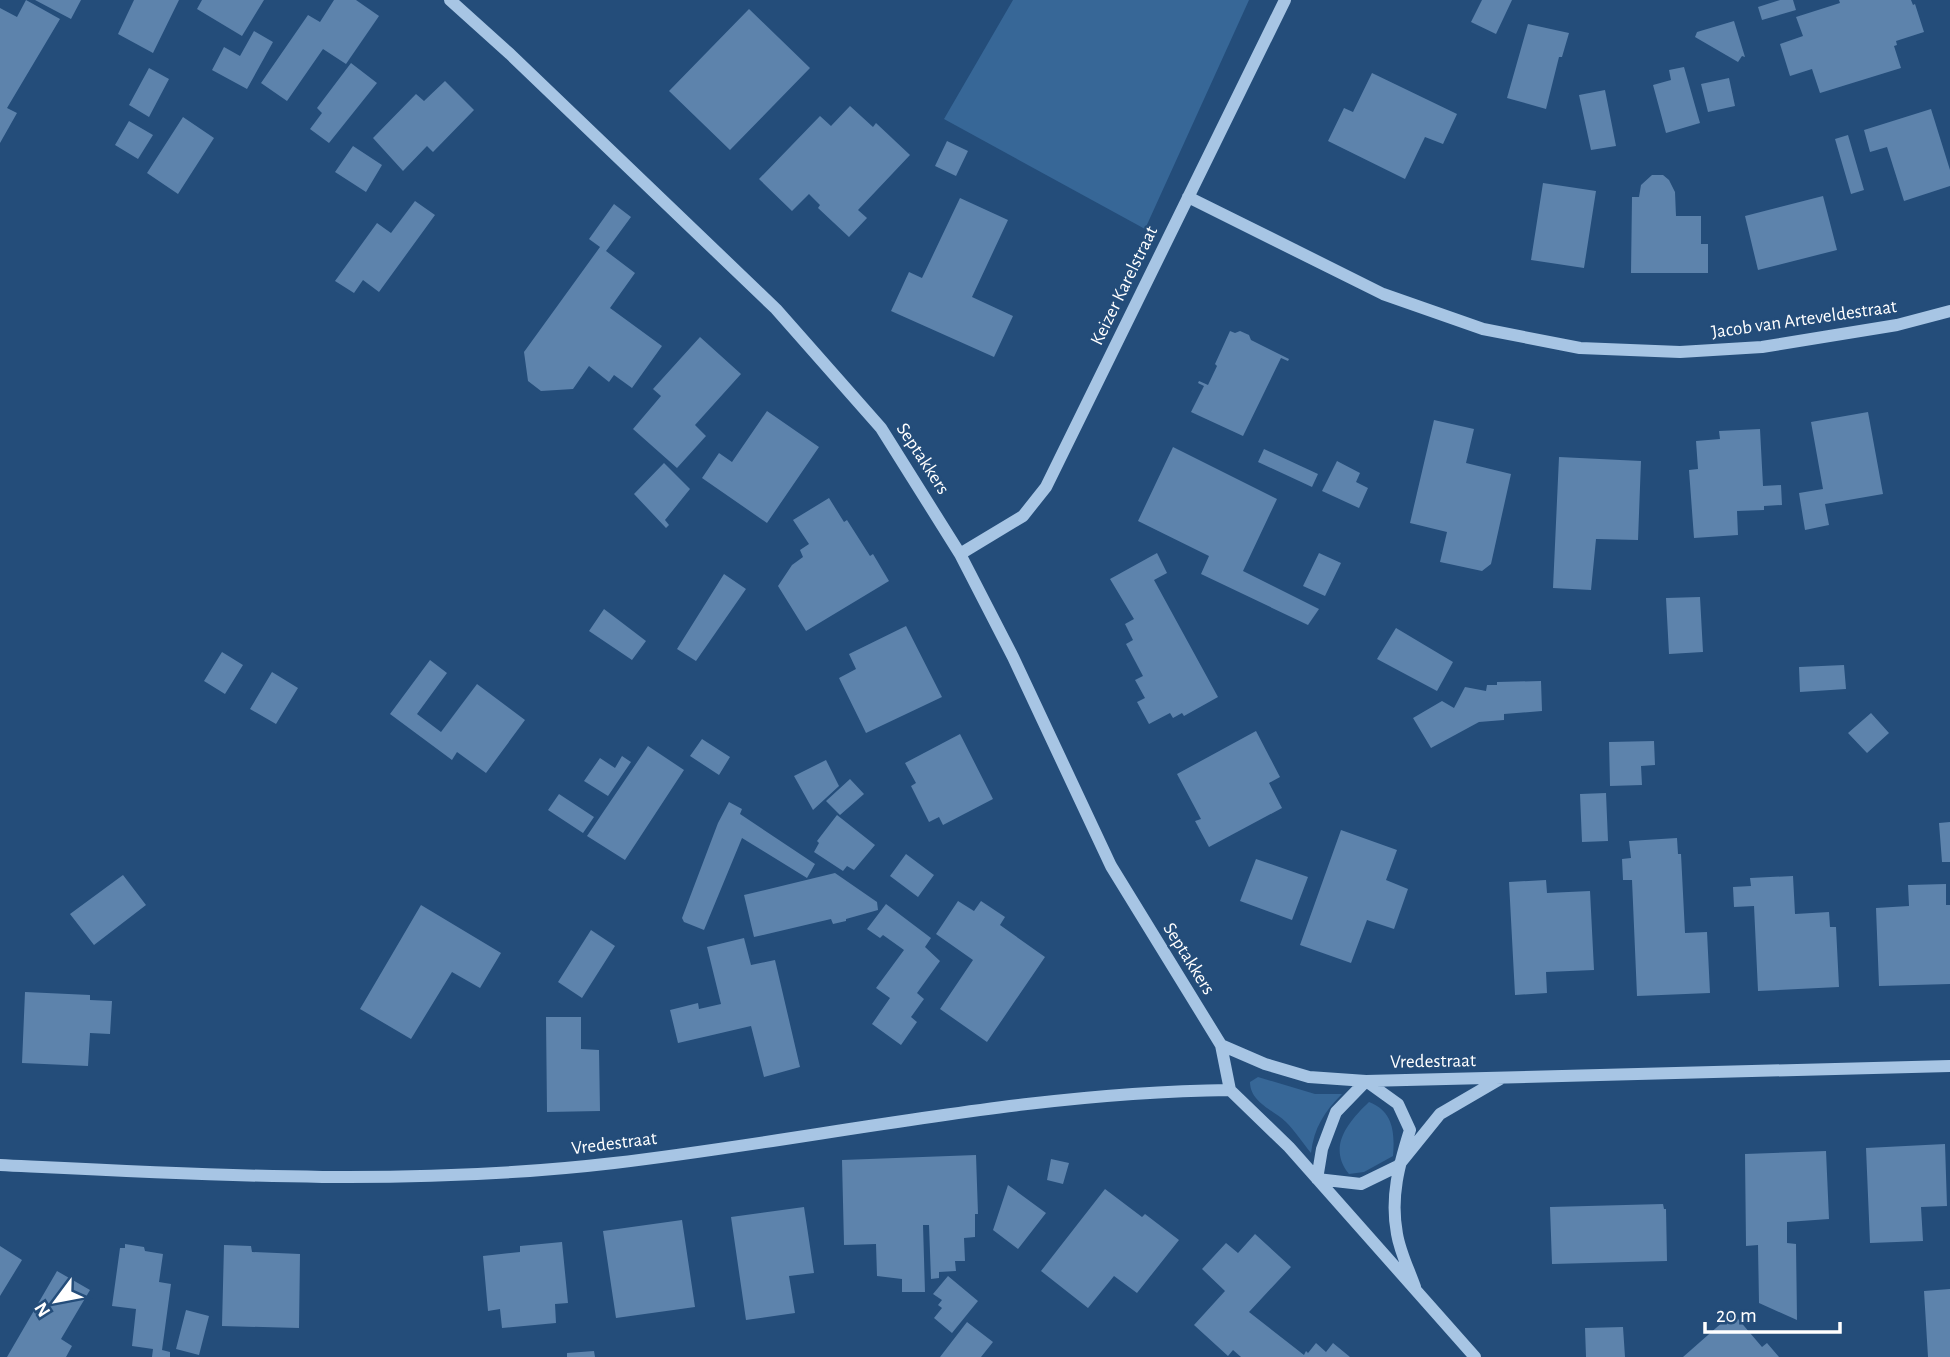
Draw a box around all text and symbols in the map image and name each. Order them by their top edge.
street label: Keizer Karelstraat [1087,223,1161,348]
street label: Jacob van Arteveldestraat [1710,297,1898,342]
street label: Septakkers [893,420,953,498]
street label: Septakkers [1159,919,1218,998]
street label: Vredestraat [1390,1051,1476,1072]
street label: Vredestraat [570,1129,658,1158]
north arrow [21,1266,91,1336]
scale bar [1705,1290,1840,1334]
text: N [31,1299,54,1320]
text: 20 m [1716,1305,1757,1326]

